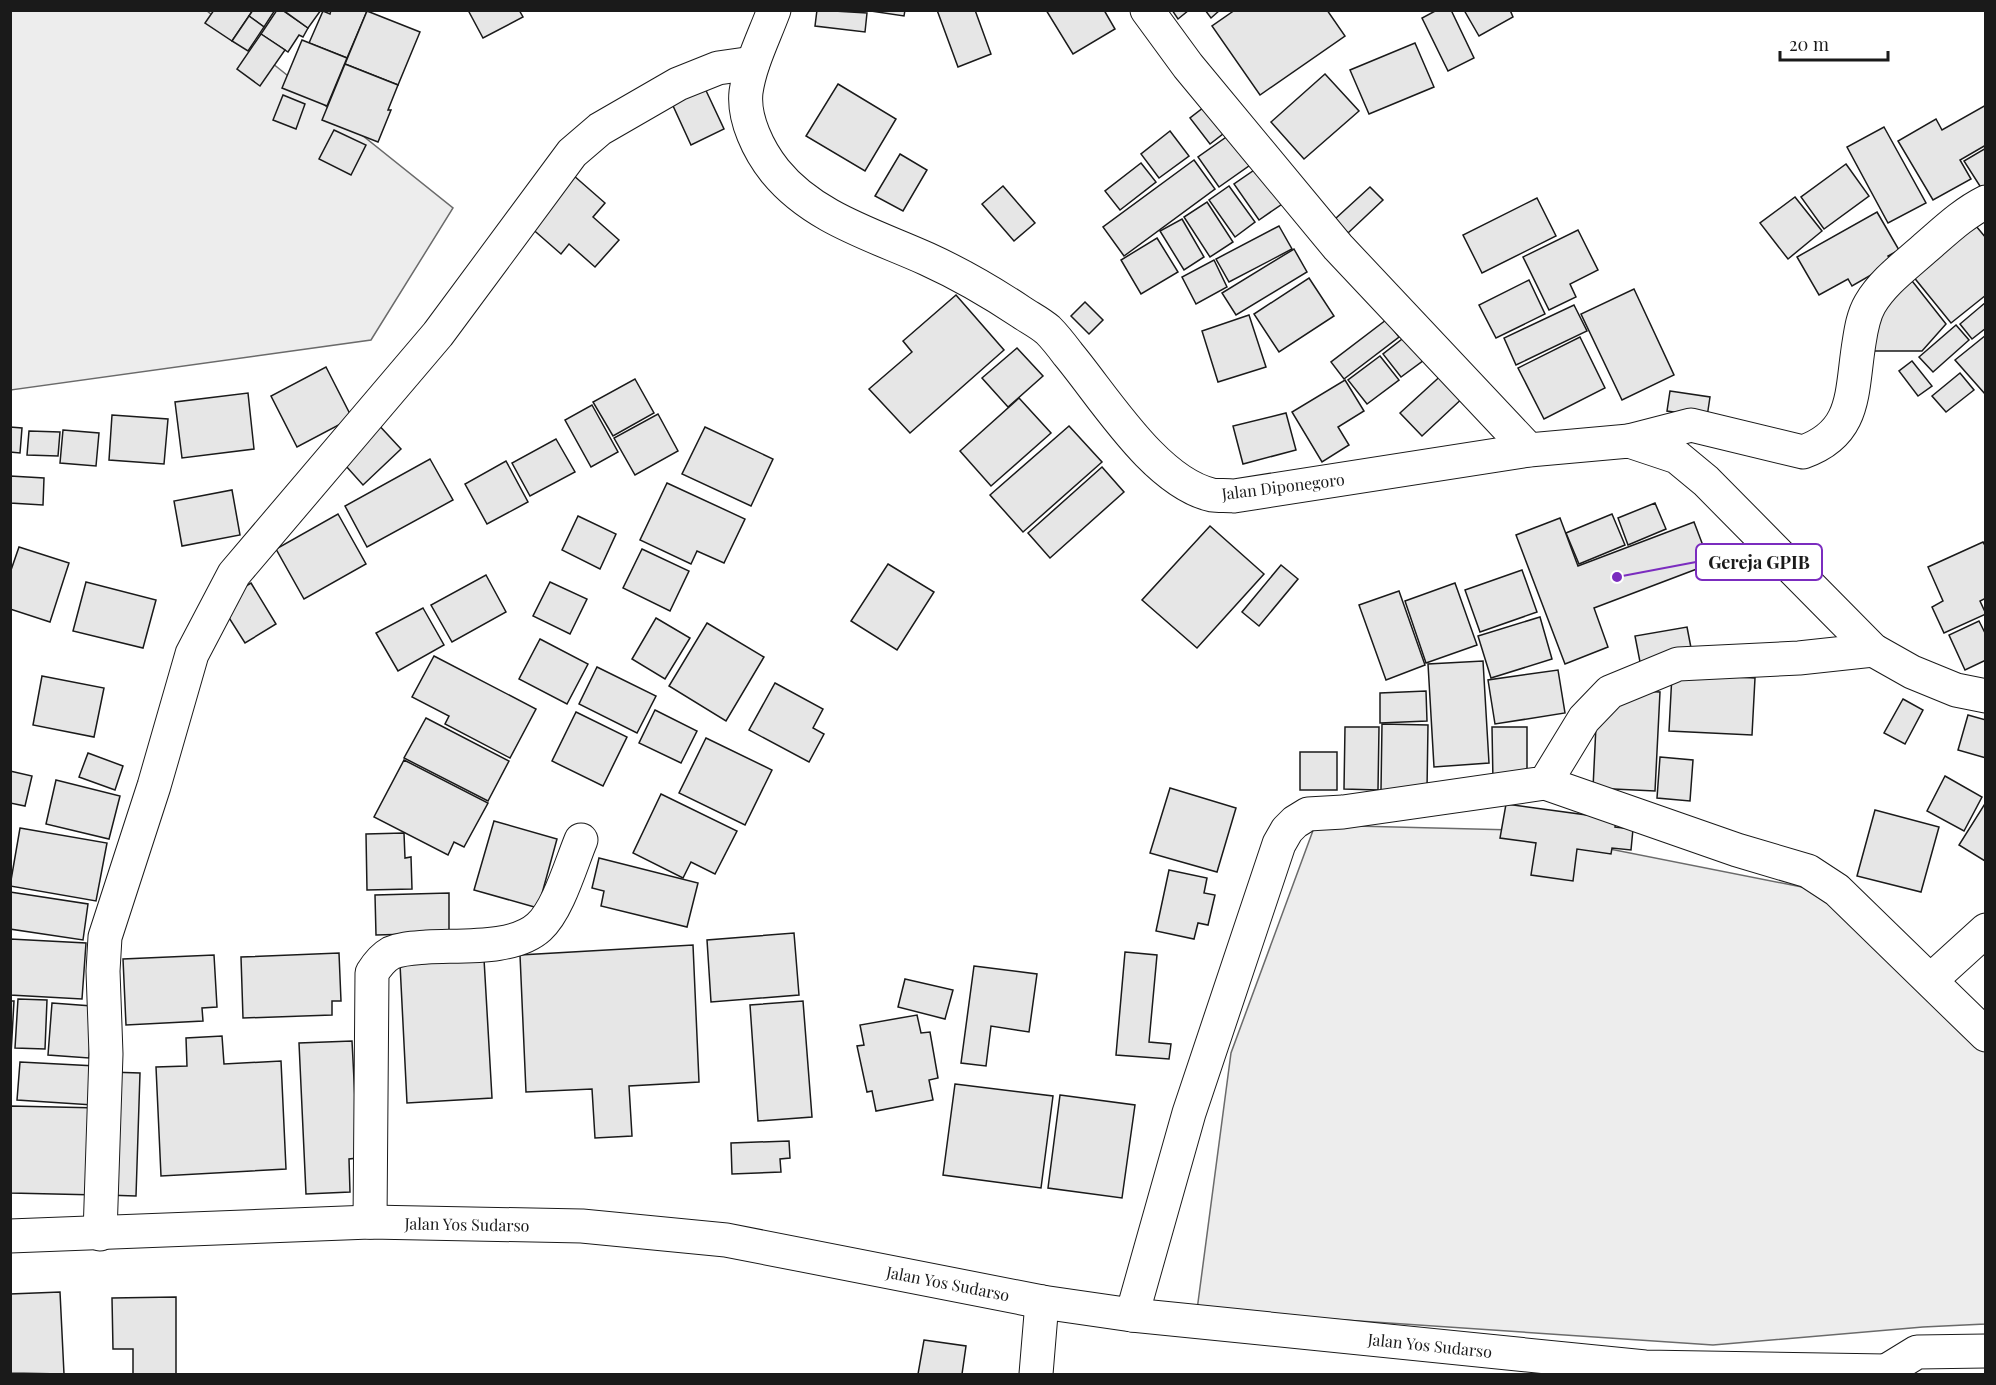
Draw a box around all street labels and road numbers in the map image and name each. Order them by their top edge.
street label: Jalan Diponegoro [1219,468,1346,504]
street label: Jalan Yos Sudarso [403,1212,530,1236]
street label: Jalan Yos Sudarso [884,1261,1012,1305]
street label: Jalan Yos Sudarso [1366,1328,1493,1362]

